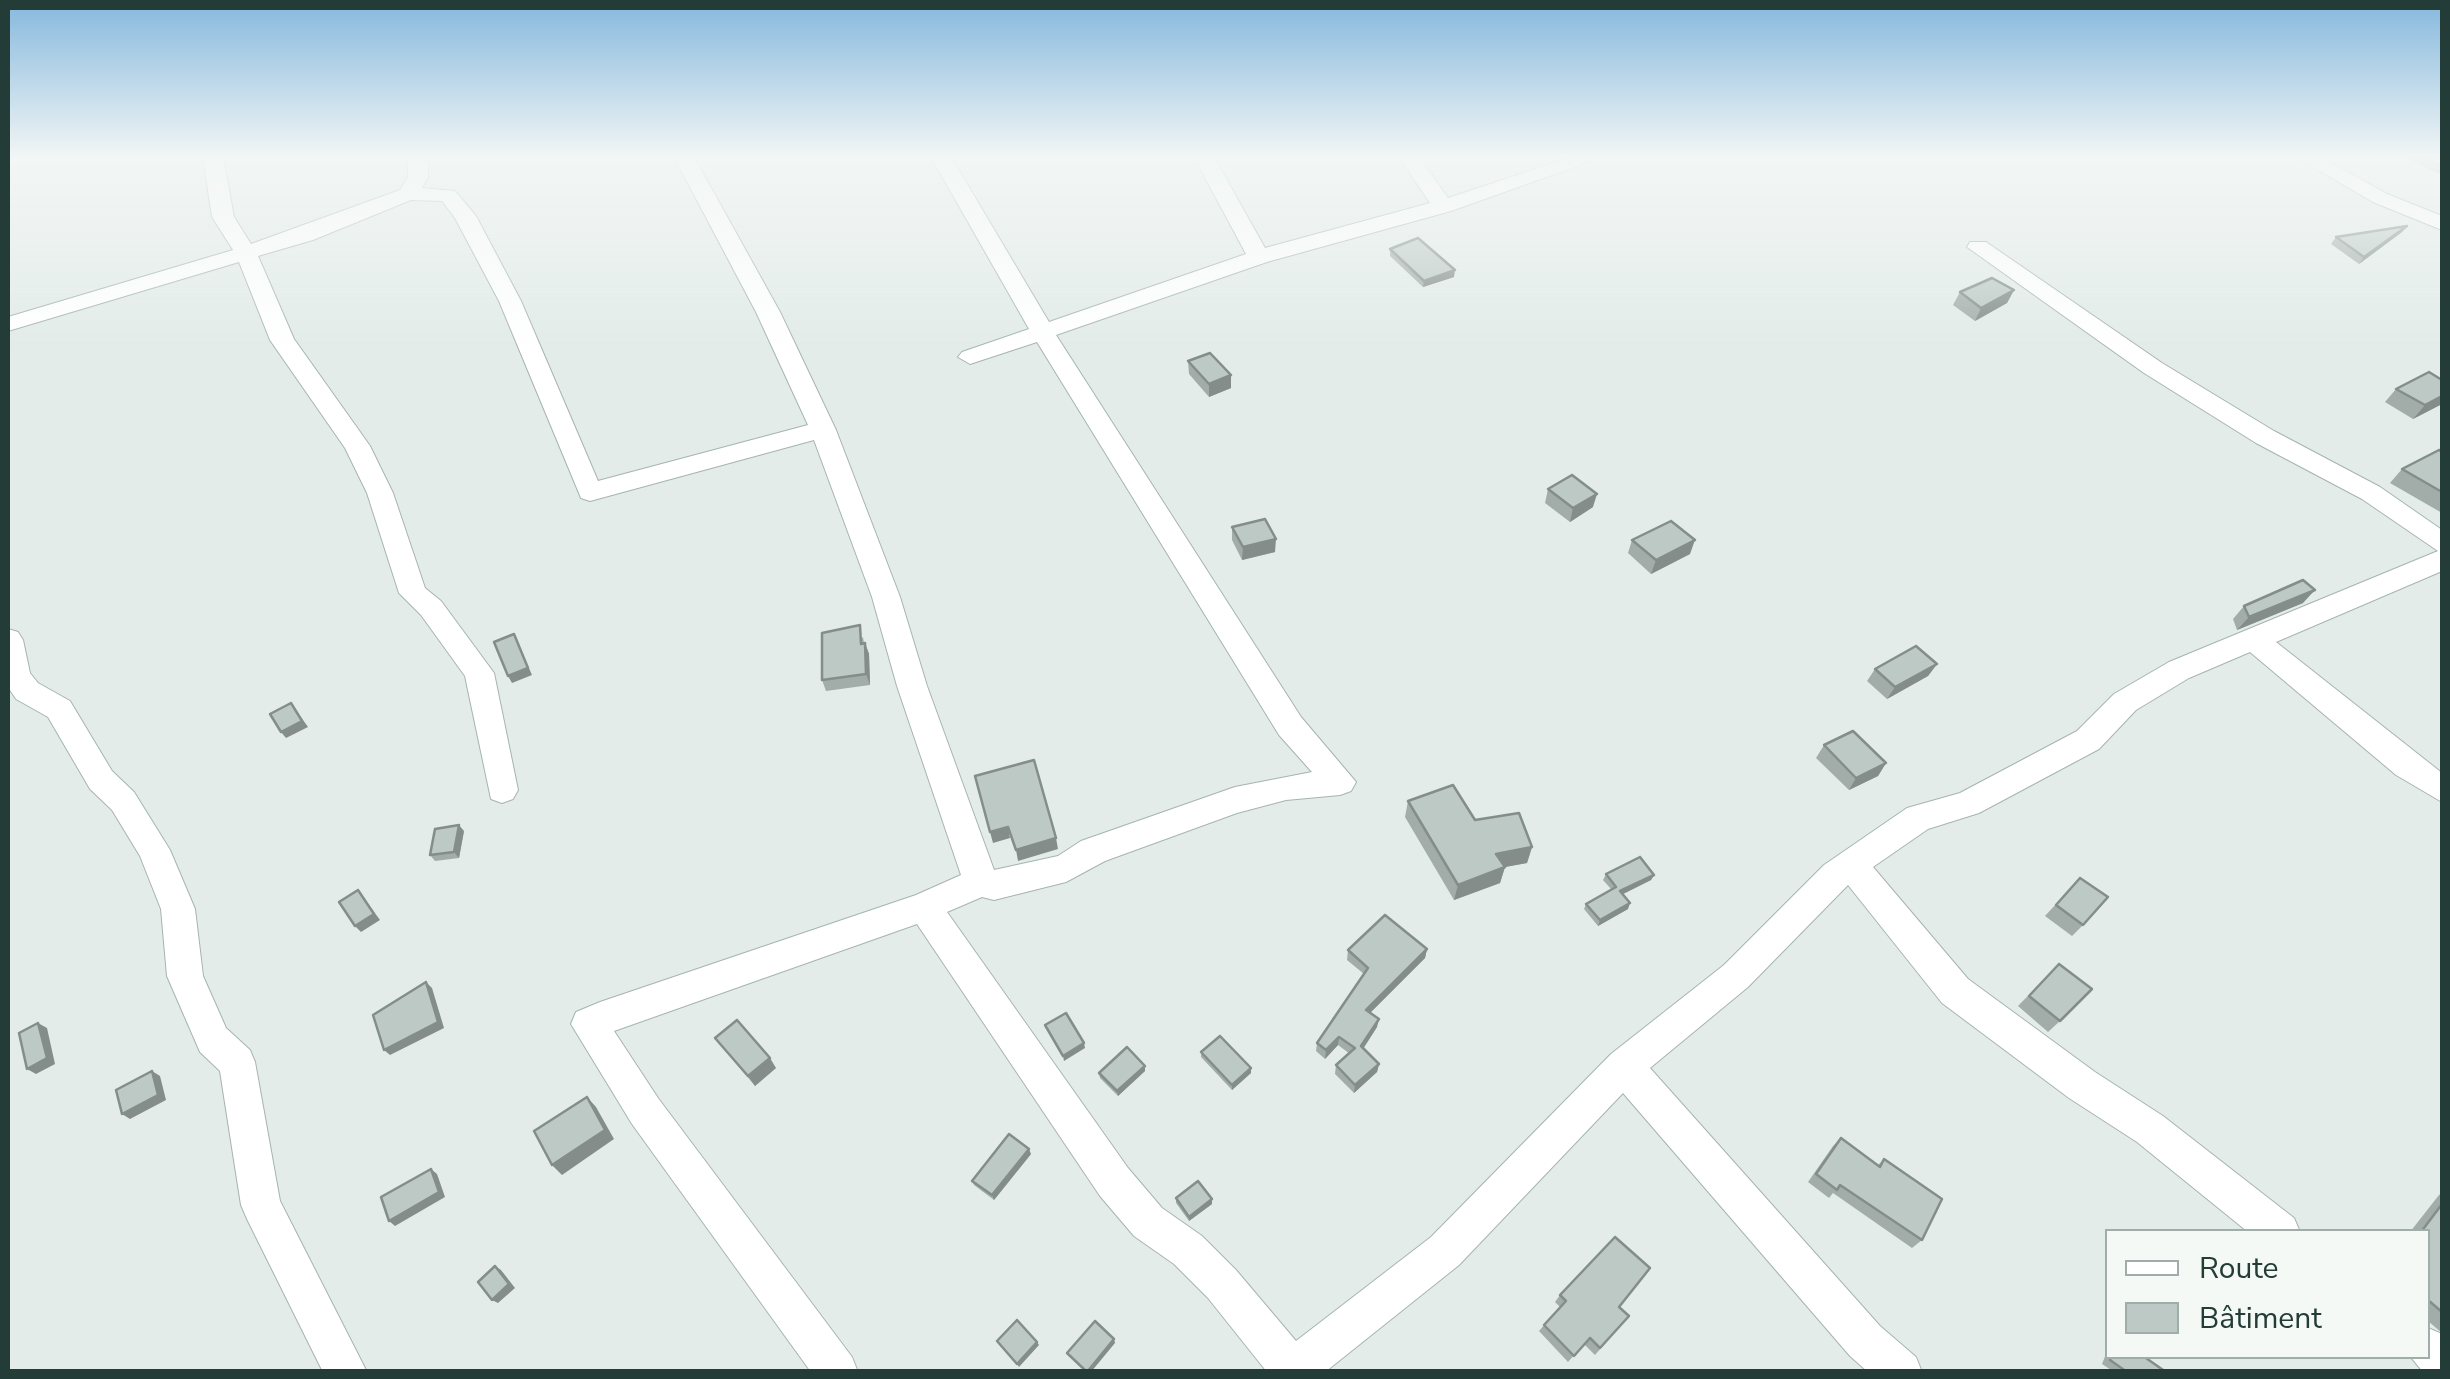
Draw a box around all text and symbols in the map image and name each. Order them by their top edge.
legend [2105,1229,2430,1359]
text: Route [2199,1248,2279,1289]
text: Bâtiment [2199,1298,2322,1339]

